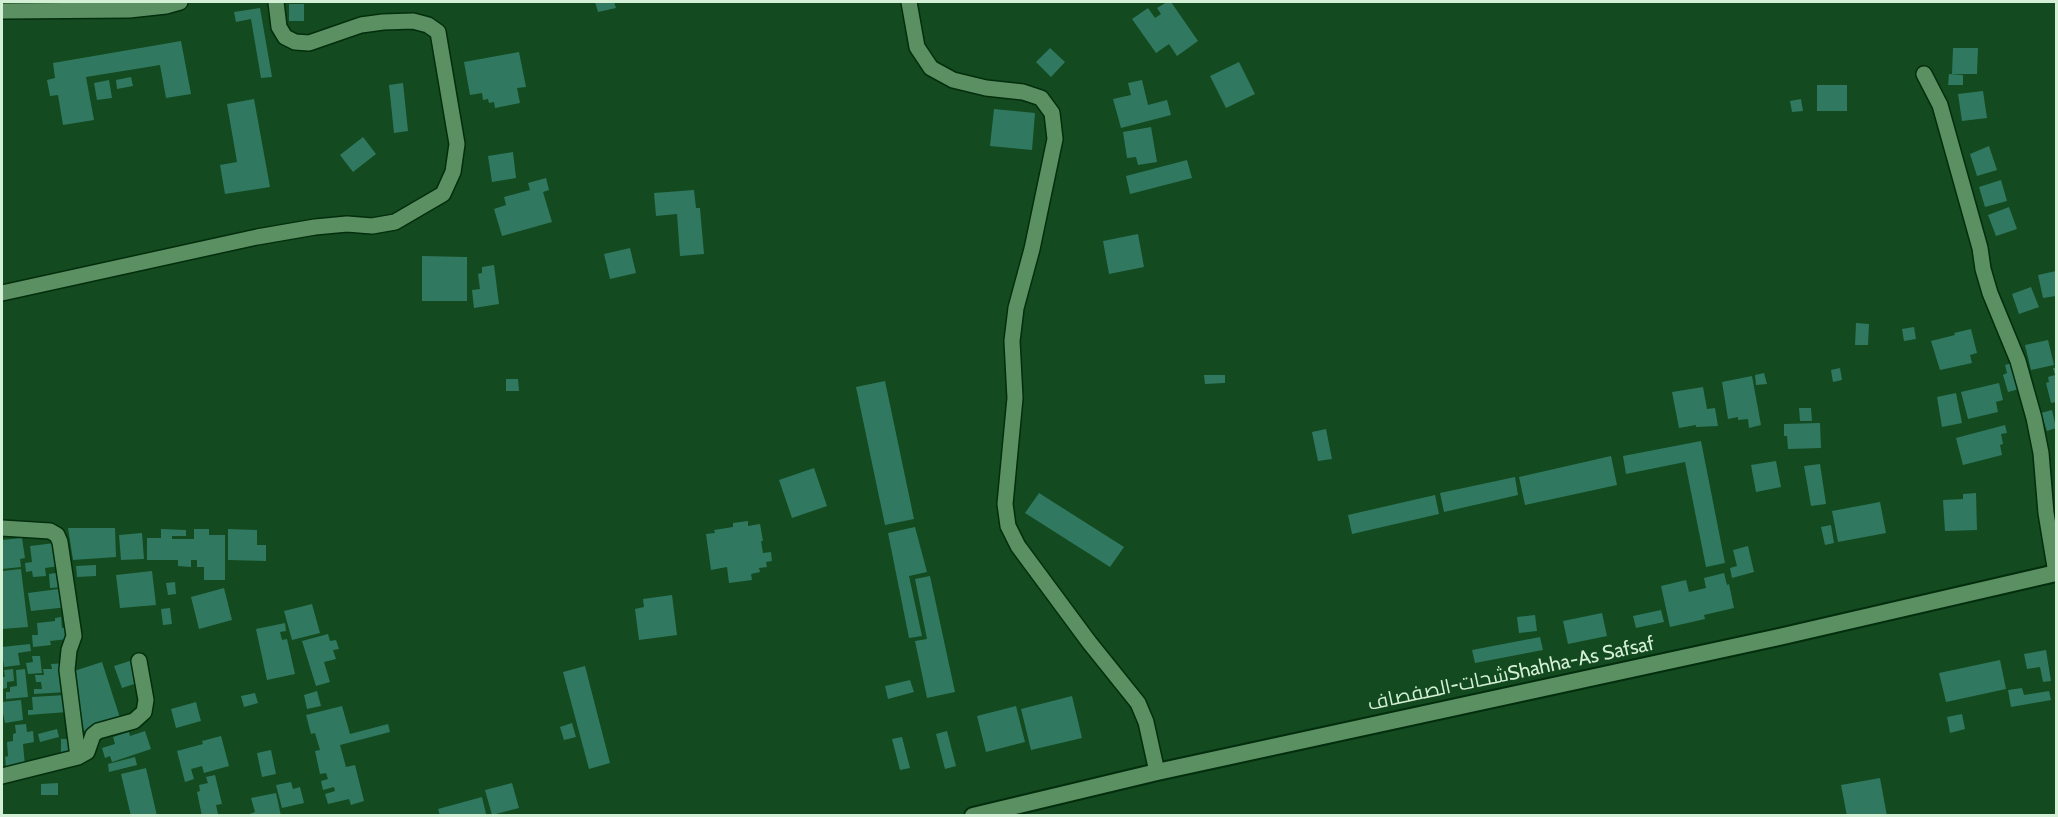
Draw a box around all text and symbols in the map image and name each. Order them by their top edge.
street label: شحات-الصفصافShahha-As Safsaf [1366,632,1656,716]

